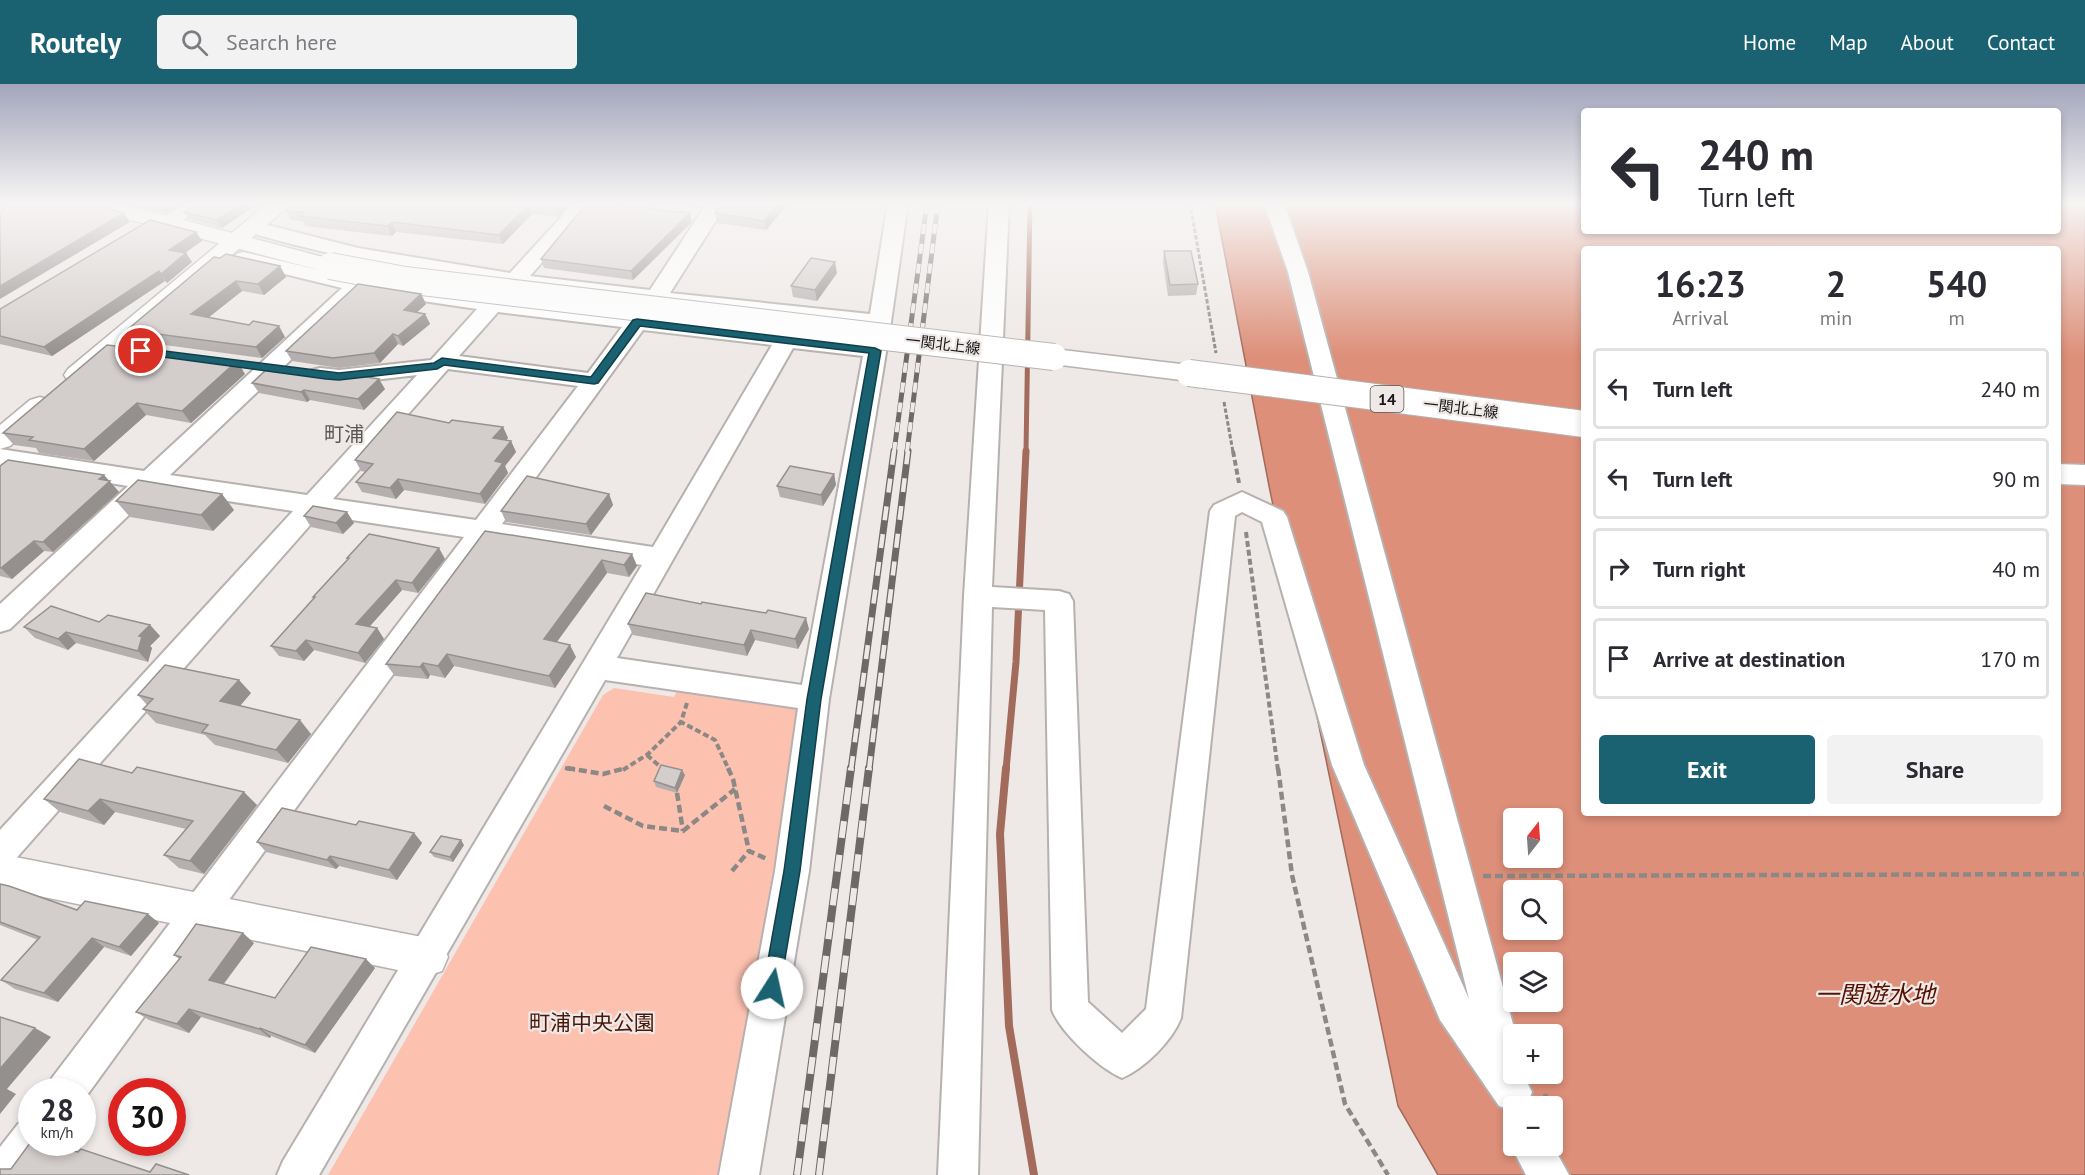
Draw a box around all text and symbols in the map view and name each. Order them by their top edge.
search box [157,15,577,69]
text: Routely [30,24,121,61]
icon: search [178,26,211,59]
text: Search here [226,28,337,56]
text: Home [1743,29,1796,56]
text: Map [1829,29,1868,56]
text: About [1901,29,1954,56]
text: Contact [1987,29,2055,56]
text: 240 m [1698,127,1814,182]
icon: left [1599,132,1677,210]
text: Turn left [1698,180,1795,214]
text: 16:23 [1655,260,1746,307]
text: 2 [1826,260,1846,307]
text: 540 [1926,260,1987,307]
text: Arrival [1672,305,1728,331]
text: min [1820,305,1852,331]
text: m [1949,305,1965,331]
pin [115,325,166,376]
street label: 一関北上線 [905,330,981,358]
icon: arrive [124,334,157,367]
icon: left [1602,372,1635,405]
text: Turn left [1653,375,1733,403]
text: 240 m [1980,375,2040,403]
road number: 14 [1370,386,1404,412]
street label: 一関北上線 [1423,394,1499,422]
district label: 町浦 [324,421,364,447]
icon: left [1602,462,1635,495]
text: Turn left [1653,465,1733,493]
text: 90 m [1992,465,2040,493]
icon: right [1602,552,1635,585]
text: Turn right [1653,555,1745,583]
text: 40 m [1992,555,2040,583]
icon: arrive [1602,642,1635,675]
text: Arrive at destination [1653,645,1845,673]
text: 170 m [1980,645,2040,673]
button: Exit [1599,735,1815,804]
button: Share [1827,735,2043,804]
north arrow [1503,808,1563,868]
map controls [1503,808,1563,1156]
button: search [1503,880,1563,940]
button: layers [1503,952,1563,1012]
position arrow [740,956,804,1020]
water label: 一関遊水地 [1815,979,1938,1010]
park label: 町浦中央公園 [529,1009,655,1036]
button: + [1503,1024,1563,1084]
speed limit sign: 30 [108,1078,186,1156]
text: 28 [40,1090,74,1129]
button: − [1503,1096,1563,1156]
text: km/h [41,1123,73,1142]

